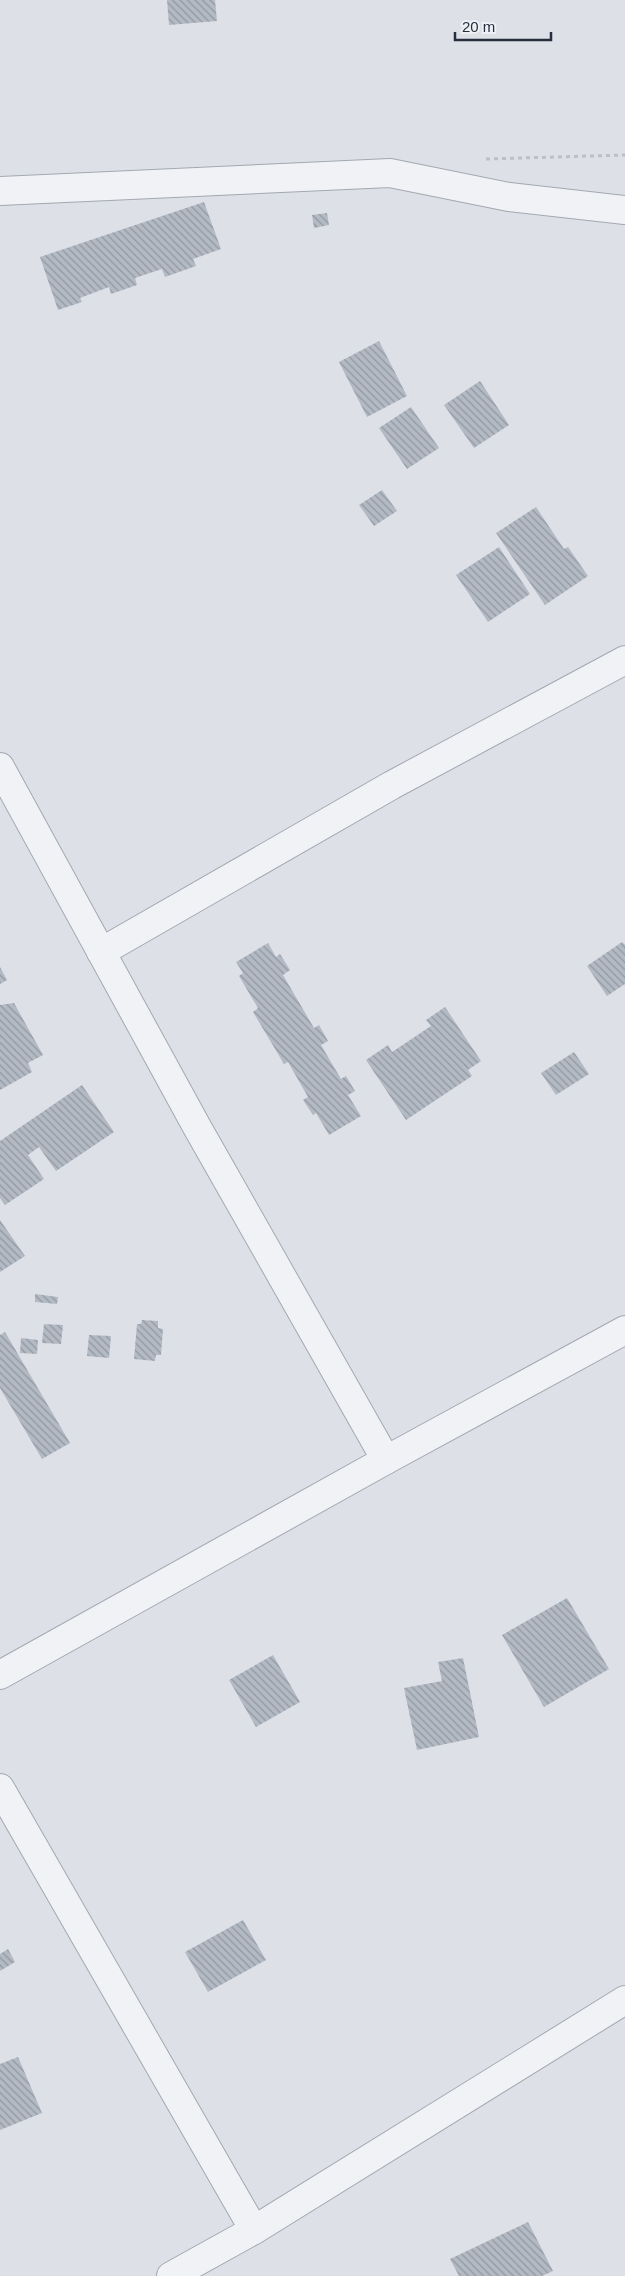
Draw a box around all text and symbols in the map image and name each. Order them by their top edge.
scale bar [455,10,551,42]
text: 20 m [462,18,495,35]

